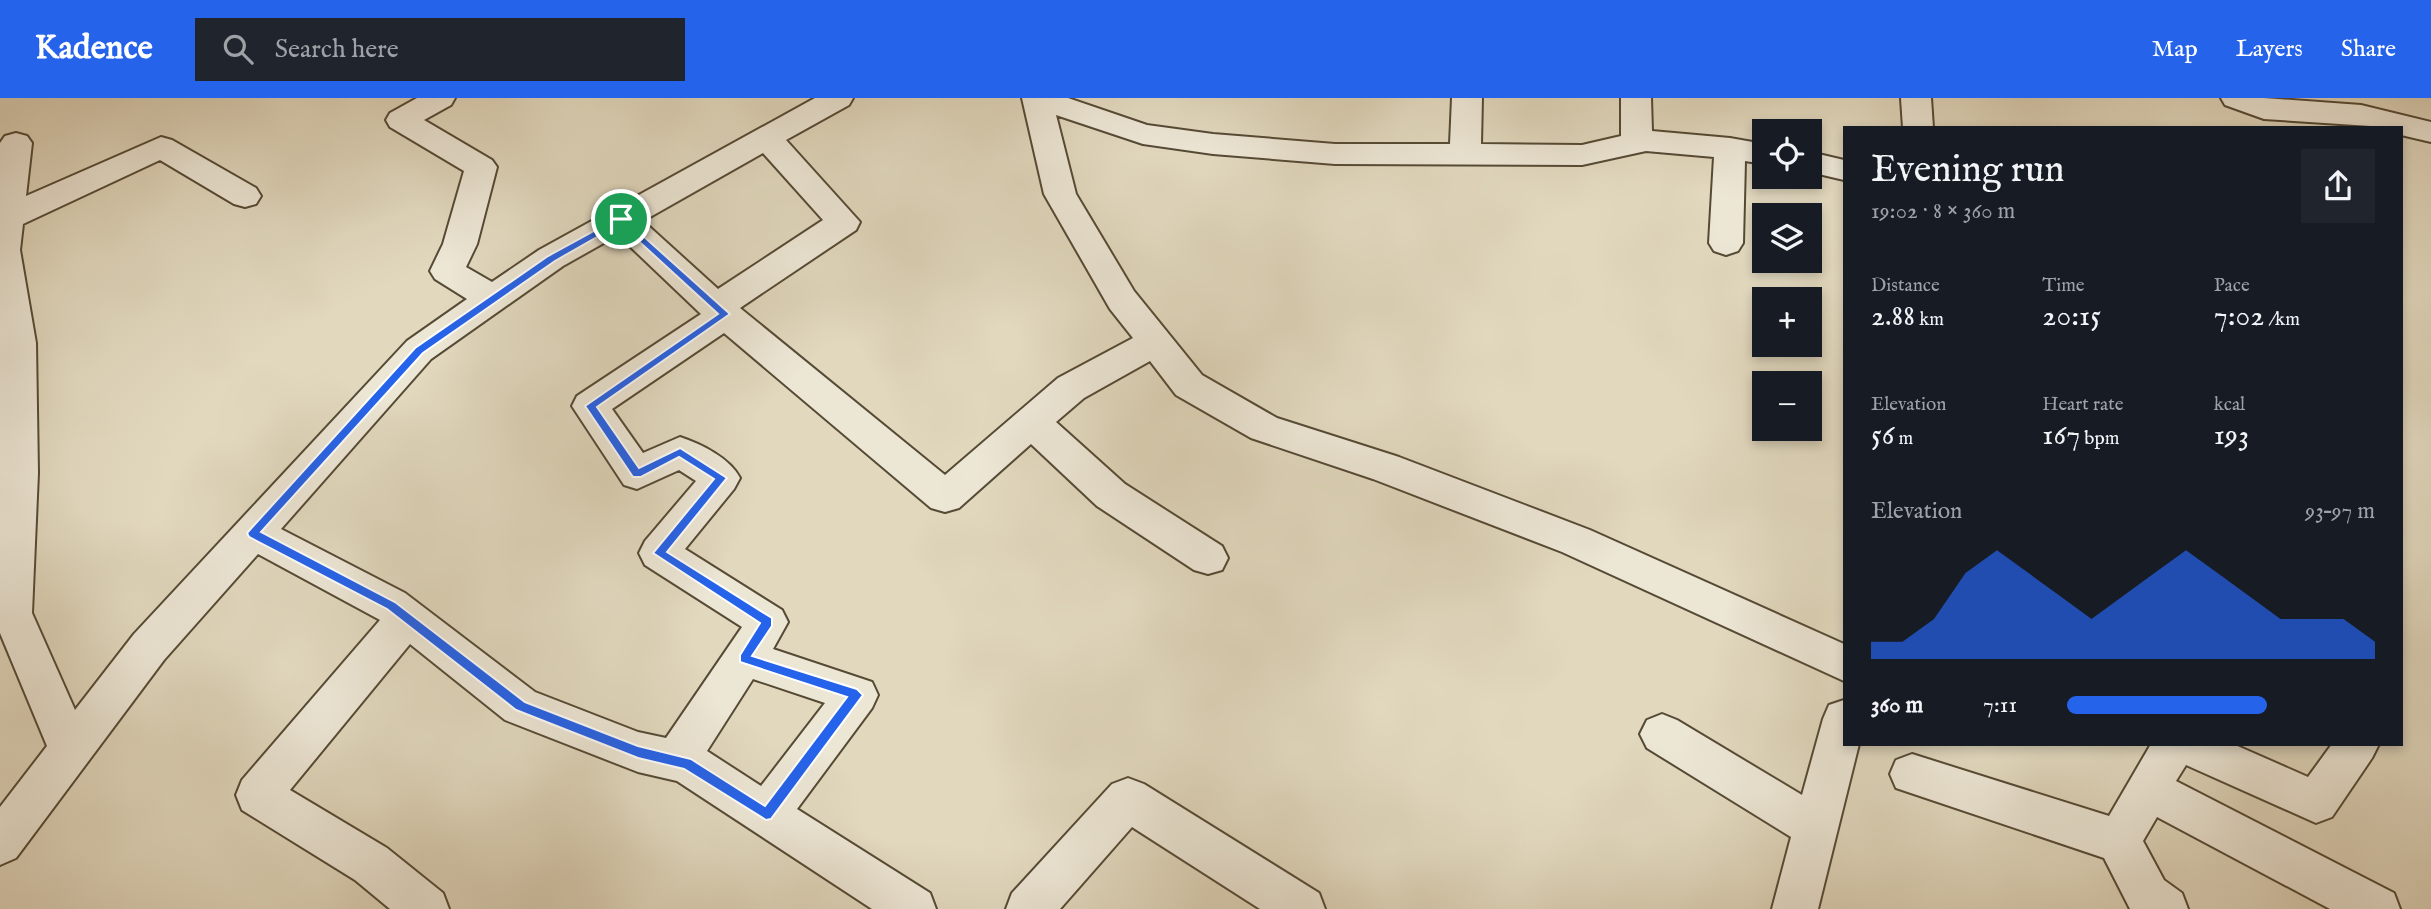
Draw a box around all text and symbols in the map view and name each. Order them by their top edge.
search box [195,18,685,81]
text: Kadence [35,28,153,70]
icon: search [219,30,257,68]
text: Search here [275,33,399,66]
text: Map [2152,34,2198,65]
text: Layers [2236,34,2303,65]
text: Share [2341,34,2396,65]
map controls [1752,119,1822,441]
button: locate [1752,119,1822,189]
text: Evening run [1871,147,2065,195]
button: share [2301,149,2375,223]
pin [591,189,651,249]
text: 19:02 · 8 × 360 m [1871,197,2015,226]
icon: arrive [602,200,640,238]
button: layers [1752,203,1822,273]
text: Distance [1871,274,1940,298]
text: Time [2042,274,2085,298]
text: Pace [2214,274,2250,298]
button: + [1752,287,1822,357]
text: 2.88 [1871,298,1915,336]
text: 20:15 [2042,298,2101,336]
text: 7:02 [2214,298,2264,336]
text: km [1915,308,1944,332]
text: /km [2264,308,2300,332]
button: − [1752,371,1822,441]
text: Elevation [1871,393,1946,417]
text: Heart rate [2042,393,2123,417]
text: kcal [2214,393,2245,417]
text: 56 [1871,417,1894,455]
text: 167 [2042,417,2080,455]
text: 193 [2214,417,2249,455]
text: m [1894,427,1913,451]
text: bpm [2080,427,2119,451]
text: Elevation [1871,497,1962,526]
text: 93–97 m [2305,497,2375,526]
text: 360 m [1871,691,1923,720]
text: 7:11 [1983,691,2017,720]

